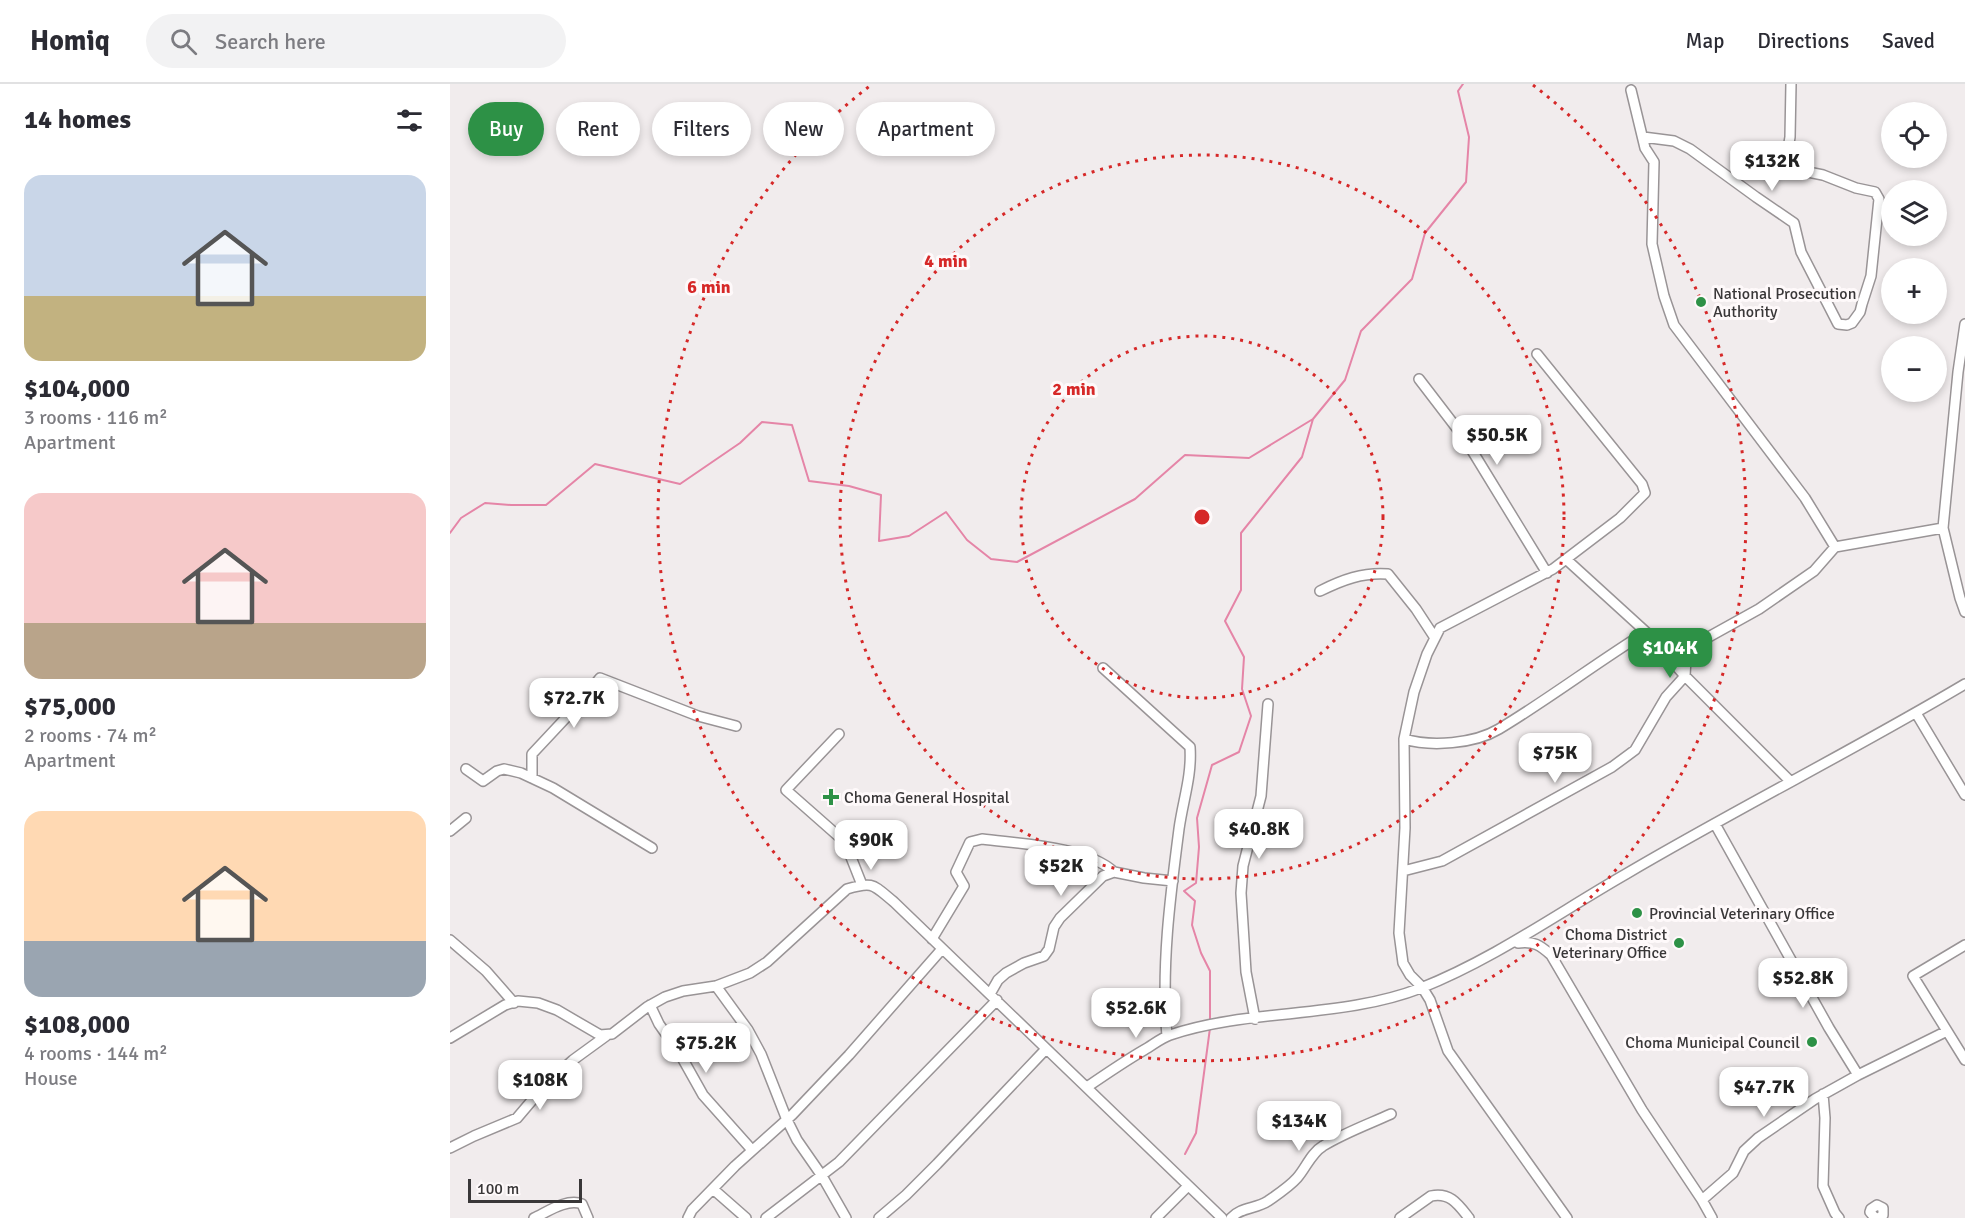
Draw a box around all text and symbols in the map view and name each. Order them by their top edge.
search box [146,14,566,68]
text: Homiq [30,24,110,58]
icon: search [167,25,200,58]
text: Search here [215,28,326,55]
text: Map [1686,28,1724,54]
text: Directions [1757,28,1849,54]
text: Saved [1882,28,1935,54]
chip: Buy [468,102,544,156]
chip: Rent [556,102,640,156]
chip: Filters [652,102,751,156]
chip: New [763,102,844,156]
chip: Apartment [856,102,995,156]
map controls [1881,102,1947,402]
button: locate [1881,102,1947,168]
text: 14 homes [24,104,131,136]
icon: filters [393,104,426,137]
pin: $132K [1730,141,1814,192]
text: $132K [1744,148,1800,173]
button: layers [1881,180,1947,246]
icon: home [171,214,279,322]
text: 4 min [924,250,968,272]
button: + [1881,258,1947,324]
text: 6 min [687,276,731,298]
place label: National Prosecution Authority [1713,284,1856,322]
marker: National Prosecution Authority [1694,295,1708,309]
button: − [1881,336,1947,402]
text: $104,000 [24,373,130,405]
text: 2 min [1052,378,1096,400]
text: 3 rooms · 116 m² [24,405,168,430]
pin: $50.5K [1448,415,1546,466]
text: $50.5K [1466,422,1528,447]
text: Apartment [24,430,116,455]
centre of rings [1192,507,1212,527]
icon: home [171,532,279,640]
pin: $104K [1628,628,1712,679]
text: $104K [1642,635,1698,660]
pin: $72.7K [525,678,623,729]
text: $72.7K [543,685,605,710]
text: $75,000 [24,691,116,723]
text: 2 rooms · 74 m² [24,723,157,748]
pin: $75K [1519,733,1591,784]
text: $75K [1533,740,1577,765]
text: Apartment [24,748,116,773]
marker: Choma General Hospital [822,788,840,806]
place label: Choma General Hospital [844,788,1010,808]
pin: $40.8K [1210,809,1308,860]
text: $40.8K [1228,816,1290,841]
pin: $90K [835,820,907,871]
text: $90K [849,827,893,852]
pin: $52K [1025,846,1097,897]
icon: home [171,850,279,958]
text: $52K [1039,853,1083,878]
place label: Provincial Veterinary Office [1649,904,1835,924]
marker: Provincial Veterinary Office [1630,906,1644,920]
place label: Choma District Veterinary Office [1552,925,1667,963]
marker: Choma District Veterinary Office [1672,936,1686,950]
pin: $52.8K [1754,958,1852,1009]
text: $52.8K [1772,965,1834,990]
pin: $52.6K [1087,988,1185,1039]
text: $52.6K [1105,995,1167,1020]
text: $108,000 [24,1009,130,1041]
pin: $75.2K [657,1023,755,1074]
text: $75.2K [675,1030,737,1055]
place label: Choma Municipal Council [1625,1033,1800,1053]
marker: Choma Municipal Council [1805,1035,1819,1049]
text: 4 rooms · 144 m² [24,1041,168,1066]
pin: $108K [498,1060,582,1111]
text: House [24,1066,78,1091]
text: $108K [512,1067,568,1092]
pin: $47.7K [1715,1067,1813,1118]
text: $47.7K [1733,1074,1795,1099]
pin: $134K [1257,1101,1341,1152]
text: $134K [1271,1108,1327,1133]
scale bar [468,1176,582,1204]
text: 100 m [477,1179,519,1199]

